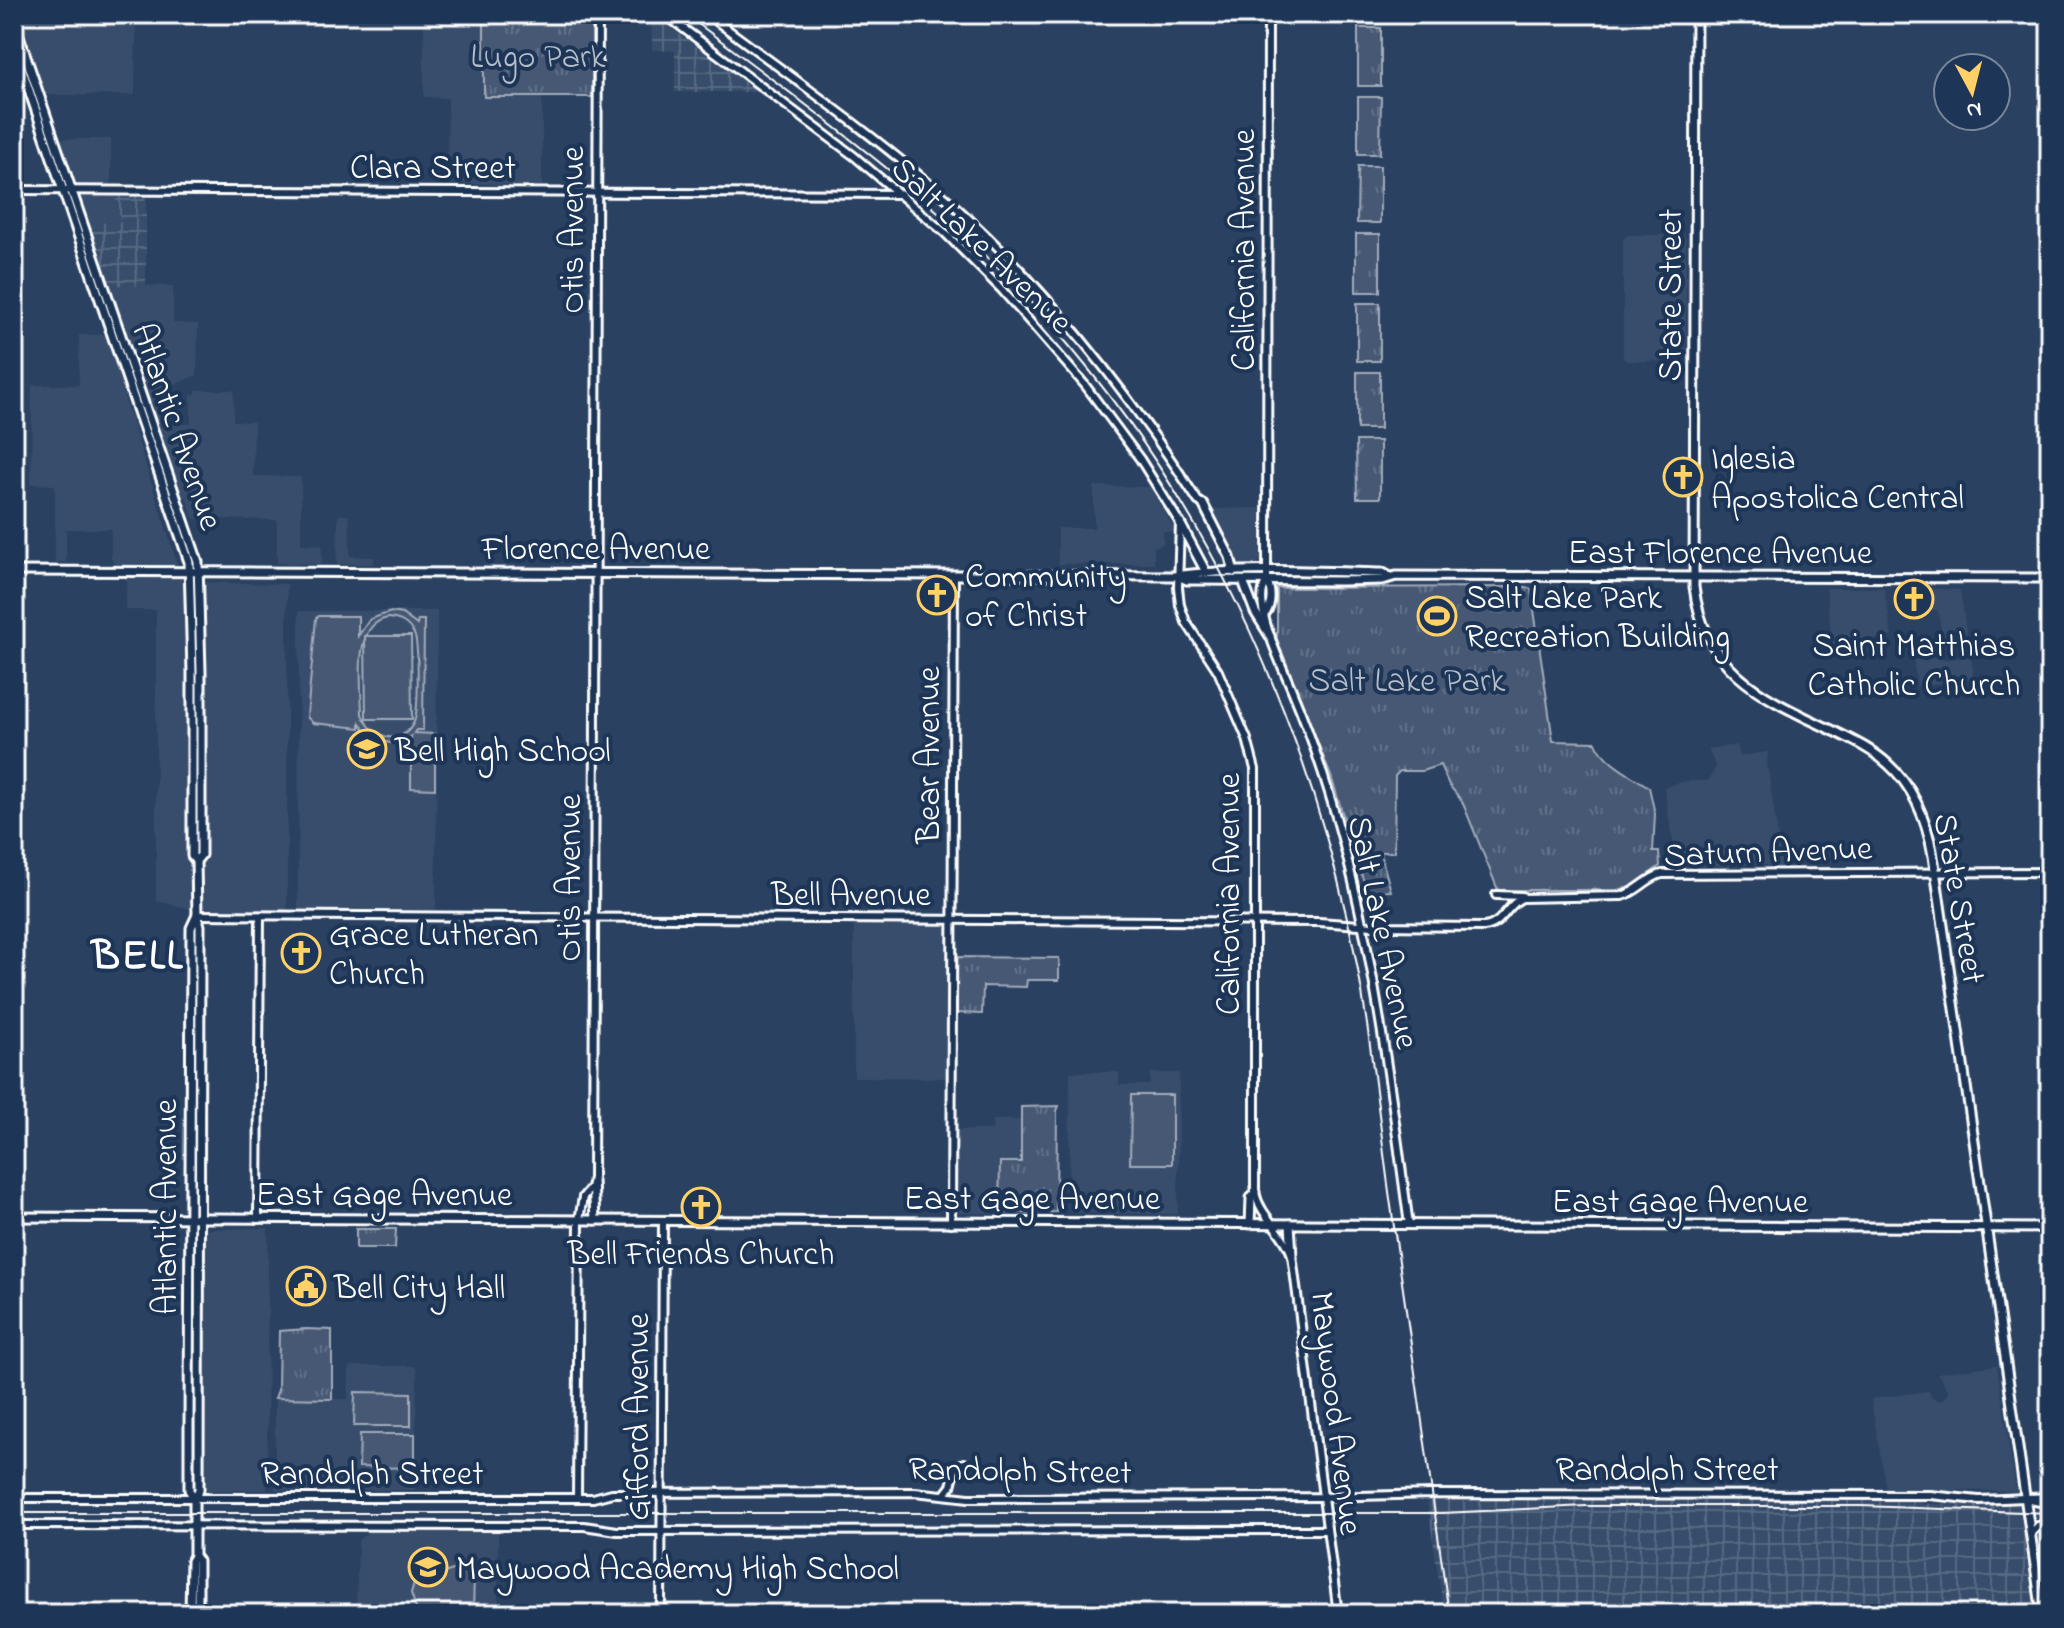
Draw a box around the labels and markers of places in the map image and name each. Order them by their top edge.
place label: Iglesia Apostolica Central [1711,436,1964,525]
church icon: Iglesia Apostolica Central [1662,456,1704,498]
place label: Community of Christ [965,554,1127,643]
church icon: Community of Christ [916,574,958,616]
place label: Salt Lake Park Recreation Building [1465,575,1730,664]
church icon: Saint Matthias Catholic Church [1893,578,1935,620]
sports icon: Salt Lake Park Recreation Building [1416,595,1458,637]
place label: Saint Matthias Catholic Church [1808,623,2020,712]
school or university icon: Bell High School [346,728,388,770]
place label: Bell High School [394,728,611,778]
place label: Grace Lutheran Church [329,912,538,1001]
church icon: Grace Lutheran Church [280,932,322,974]
church icon: Bell Friends Church [680,1186,722,1228]
place label: Bell Friends Church [567,1231,834,1281]
public building icon: Bell City Hall [285,1265,327,1307]
place label: Bell City Hall [333,1265,505,1315]
school or university icon: Maywood Academy High School [407,1546,449,1588]
place label: Maywood Academy High School [456,1546,899,1596]

